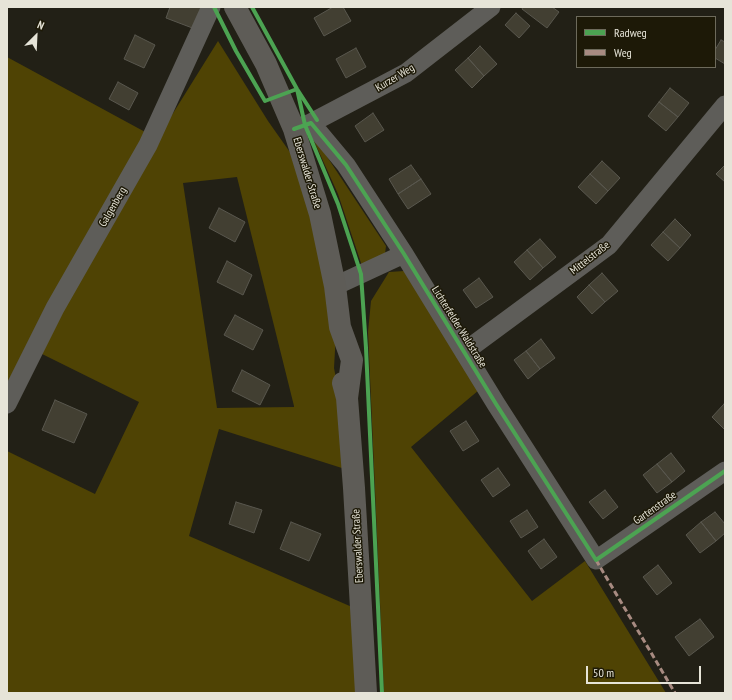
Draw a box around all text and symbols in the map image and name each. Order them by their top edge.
north arrow [16,16,56,56]
legend [576,16,716,68]
text: N [35,17,46,33]
text: Radweg [614,25,647,40]
text: Weg [614,45,632,60]
street label: Kurzer Weg [373,61,417,95]
street label: Eberswalder Straße [290,136,324,210]
street label: Galgenberg [96,185,130,229]
street label: Mittelstraße [568,238,612,278]
street label: Lichterfelder Waldstraße [429,284,489,370]
street label: Gartenstraße [631,488,679,528]
street label: Eberswalder Straße [349,509,367,583]
scale bar [588,658,703,684]
text: 50 m [593,665,614,680]

